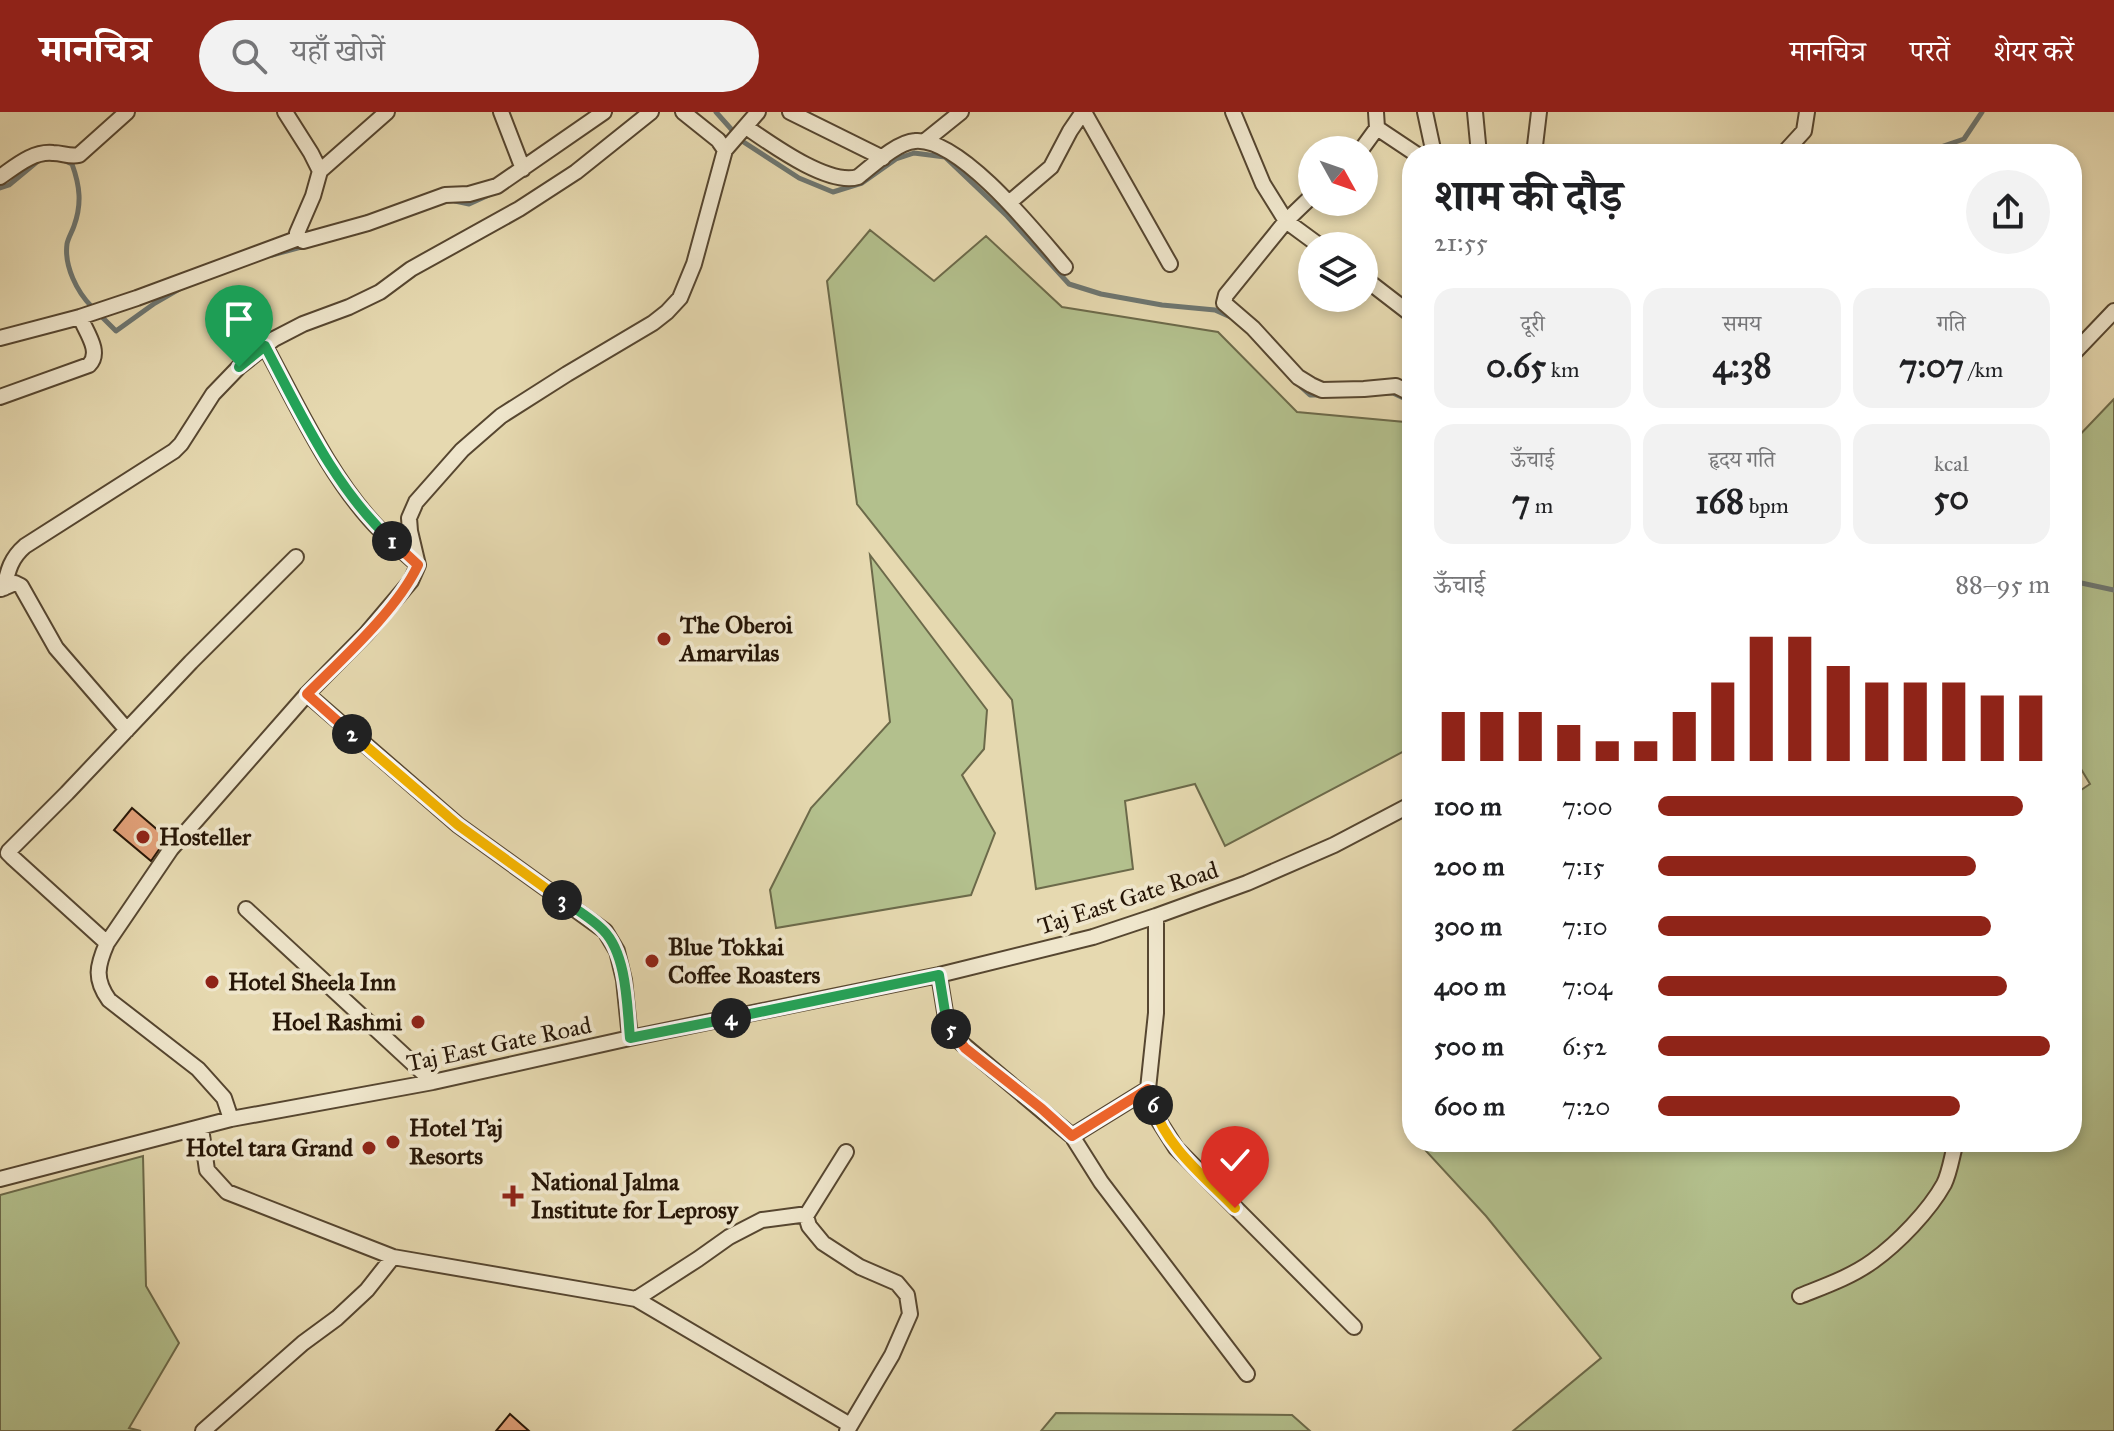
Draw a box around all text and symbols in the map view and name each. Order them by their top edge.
search box [199,20,759,92]
text: मानचित्र [40,26,151,72]
text: यहाँ खोजें [291,33,385,69]
icon: search [227,34,271,78]
text: मानचित्र [1790,34,1866,69]
text: परतें [1910,34,1950,69]
text: शेयर करें [1994,34,2074,69]
north arrow [1298,136,1378,216]
map controls [1298,136,1378,312]
text: शाम की दौड़ [1434,169,1623,223]
button: share [1966,170,2050,254]
text: 21:55 [1434,226,1488,258]
button: layers [1298,232,1378,312]
pin [205,285,273,367]
icon: arrive [217,297,261,341]
text: दूरी [1521,310,1545,337]
text: समय [1723,310,1761,337]
text: गति [1937,310,1966,337]
text: 0.65 [1486,345,1546,386]
text: 4:38 [1712,345,1772,386]
text: 7:07 [1899,345,1964,386]
text: km [1546,356,1579,383]
text: /km [1964,356,2003,383]
text: ऊँचाई [1511,446,1554,473]
text: हृदय गति [1709,446,1775,473]
text: kcal [1934,450,1969,477]
text: 50 [1934,477,1969,518]
text: 7 [1512,481,1530,522]
text: 168 [1695,481,1744,522]
text: m [1530,492,1553,519]
text: bpm [1744,492,1789,519]
pin: 1 [372,521,412,561]
text: 1 [388,527,396,554]
text: ऊँचाई [1434,568,1485,600]
text: 88–95 m [1955,568,2050,600]
place label: The Oberoi Amarvilas [678,610,793,668]
marker: The Oberoi Amarvilas [655,630,673,648]
pin: 2 [332,714,372,754]
text: 2 [347,720,357,747]
text: 100 m [1434,790,1502,822]
text: 7:00 [1562,790,1613,822]
place label: Hosteller [159,822,252,852]
marker: Hosteller [134,828,152,846]
text: 200 m [1434,850,1505,882]
text: 7:15 [1562,850,1605,882]
street label: Taj East Gate Road [1034,855,1222,941]
pin: 3 [542,880,582,920]
text: 3 [558,886,566,913]
text: 300 m [1434,910,1502,942]
text: 7:10 [1562,910,1608,942]
place label: Blue Tokkai Coffee Roasters [668,932,820,990]
marker: Blue Tokkai Coffee Roasters [643,952,661,970]
place label: Hotel Sheela Inn [228,967,396,997]
text: 400 m [1434,970,1506,1002]
text: 7:04 [1562,970,1612,1002]
marker: Hotel Sheela Inn [203,973,221,991]
pin: 4 [711,998,751,1038]
text: 4 [725,1004,737,1031]
place label: Hoel Rashmi [272,1007,402,1037]
pin: 5 [931,1009,971,1049]
street label: Taj East Gate Road [404,1010,594,1078]
marker: Hoel Rashmi [409,1013,427,1031]
text: 5 [946,1015,956,1042]
text: 500 m [1434,1030,1504,1062]
text: 6:52 [1562,1030,1607,1062]
pin: 6 [1133,1085,1173,1125]
text: 600 m [1434,1090,1505,1122]
text: 7:20 [1562,1090,1610,1122]
text: 6 [1147,1091,1159,1118]
place label: Hotel Taj Resorts [409,1113,503,1171]
pin [1201,1126,1269,1208]
place label: Hotel tara Grand [185,1133,354,1163]
marker: Hotel Taj Resorts [384,1133,402,1151]
icon: check [1213,1138,1257,1182]
marker: Hotel tara Grand [360,1139,378,1157]
place label: National Jalma Institute for Leprosy [531,1167,740,1225]
marker: National Jalma Institute for Leprosy [502,1185,524,1207]

